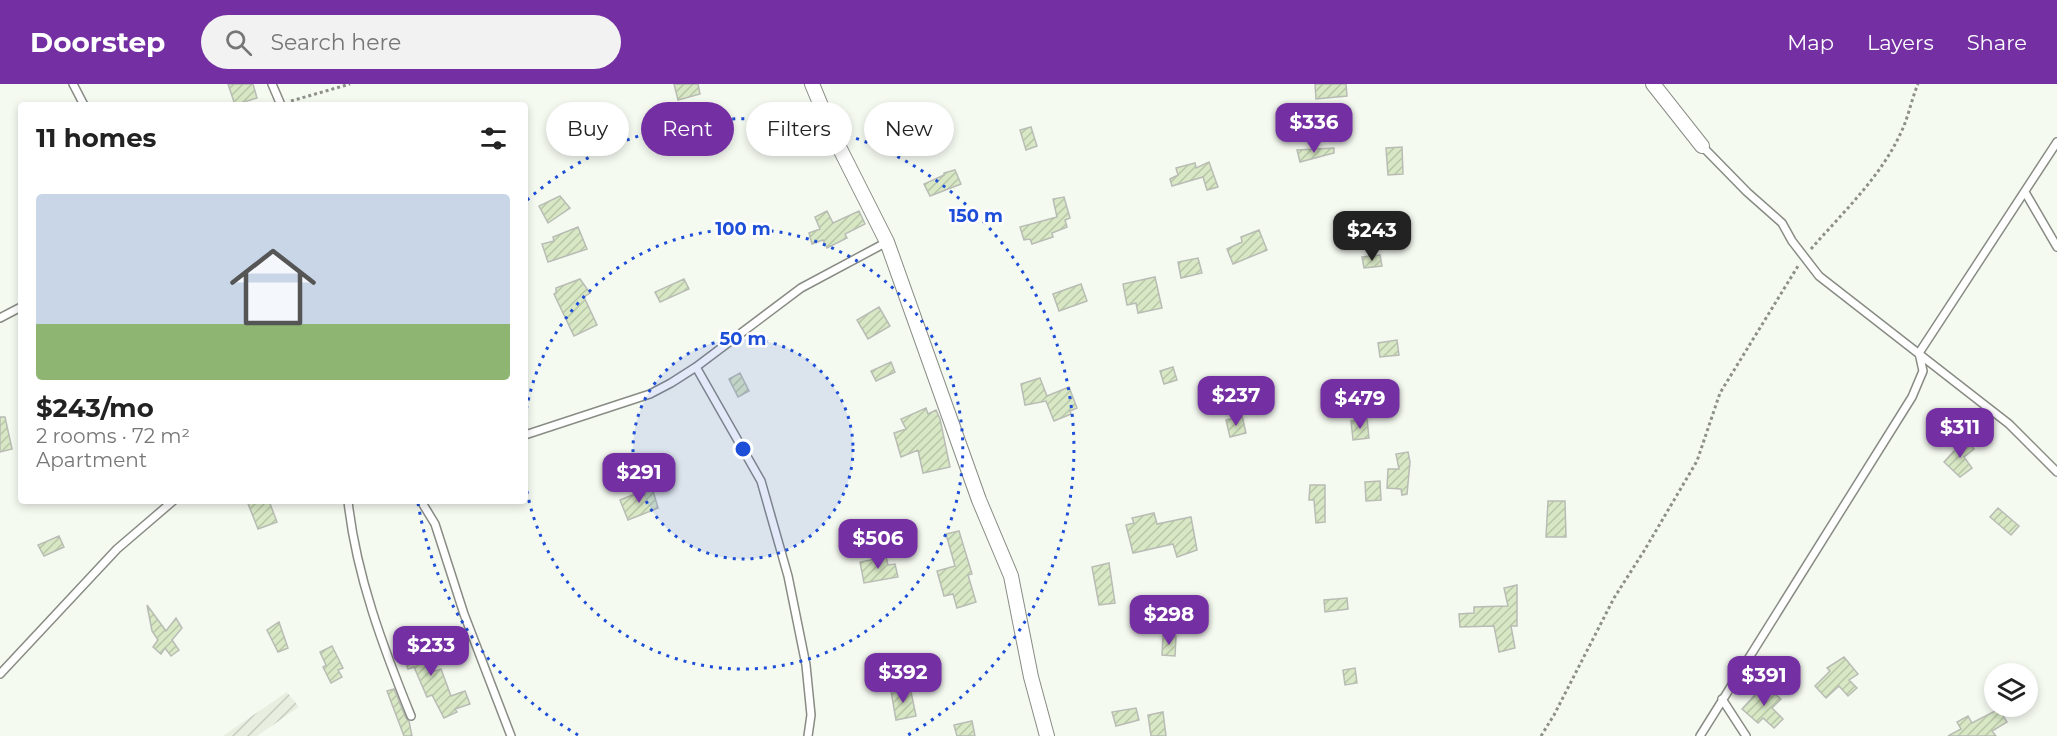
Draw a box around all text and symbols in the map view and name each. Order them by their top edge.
search box [201,15,621,69]
text: Doorstep [30,25,165,59]
icon: search [222,26,255,59]
text: Search here [270,29,401,56]
text: Map [1787,30,1834,55]
text: Layers [1867,30,1934,55]
text: Share [1967,30,2027,55]
chip: Buy [546,102,629,156]
chip: Rent [641,102,734,156]
chip: Filters [746,102,852,156]
chip: New [864,102,954,156]
pin: $336 [1278,103,1350,154]
text: $336 [1289,110,1339,134]
text: 11 homes [36,122,156,154]
icon: filters [477,122,510,155]
text: 150 m [949,205,1003,227]
pin: $243 [1336,211,1408,262]
text: 100 m [715,218,771,240]
text: $243 [1347,218,1397,242]
icon: home [219,233,327,341]
text: 50 m [720,328,766,350]
pin: $237 [1200,376,1272,427]
pin: $479 [1324,379,1396,430]
text: $237 [1212,383,1260,407]
text: $479 [1334,386,1386,410]
text: $243/mo [36,392,154,424]
pin: $311 [1924,408,1996,459]
text: $311 [1940,415,1980,439]
text: 2 rooms · 72 m² [36,424,190,448]
centre of rings [733,439,753,459]
text: Apartment [36,448,147,472]
pin: $291 [603,453,675,504]
text: $291 [616,460,662,484]
pin: $506 [842,519,914,570]
text: $506 [853,526,903,550]
pin: $298 [1133,595,1205,646]
text: $298 [1144,602,1194,626]
pin: $233 [395,626,467,677]
text: $233 [407,633,455,657]
pin: $392 [867,653,939,704]
pin: $391 [1728,656,1800,707]
text: $392 [879,660,928,684]
text: $391 [1741,663,1787,687]
map controls [1984,663,2038,717]
button: layers [1984,663,2038,717]

